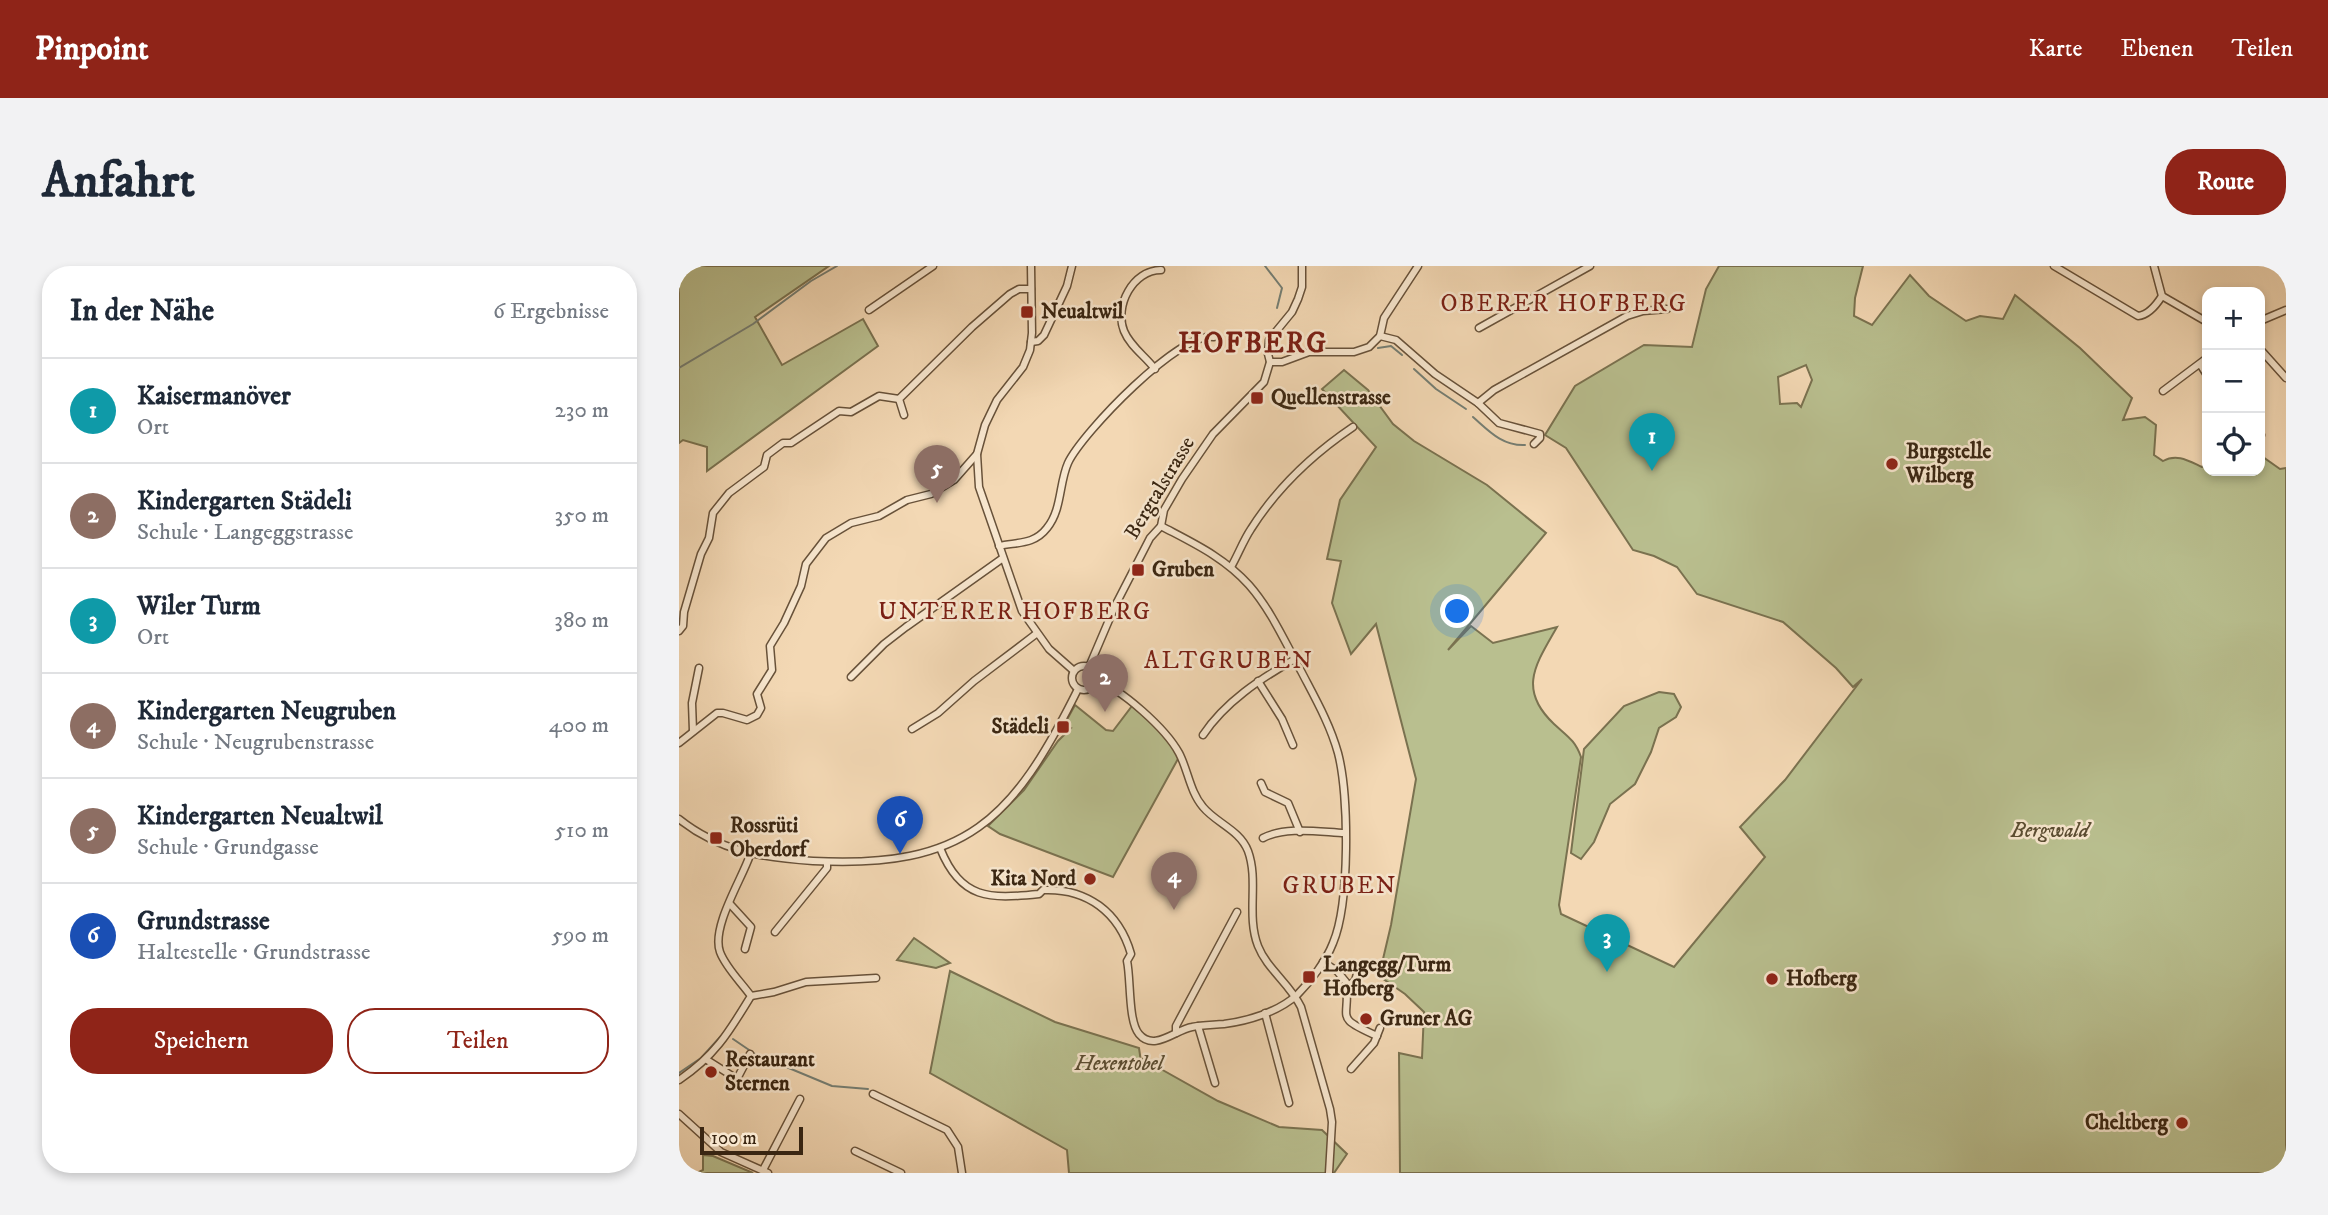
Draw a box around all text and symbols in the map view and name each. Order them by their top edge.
text: Pinpoint [35,29,149,70]
text: Karte [2029,34,2082,64]
text: Ebenen [2120,34,2194,64]
text: Teilen [2232,34,2293,64]
button: Route [2165,149,2286,215]
text: Anfahrt [42,151,195,213]
map controls [2202,287,2265,476]
button: + [2202,287,2265,350]
district label: OBERER HOFBERG [1440,289,1688,319]
text: In der Nähe [70,293,214,330]
text: 6 Ergebnisse [493,297,609,326]
place label: Neualtwil [1041,299,1124,325]
marker: Neualtwil [1019,304,1035,320]
district label: HOFBERG [1178,326,1328,361]
button: − [2202,350,2265,413]
text: Kaisermanöver [137,380,291,413]
place label: Quellenstrasse [1271,385,1391,411]
marker: Quellenstrasse [1249,390,1265,406]
text: 1 [89,396,97,425]
text: 230 m [555,396,609,425]
text: Ort [137,413,169,442]
pin: 1 [1629,413,1675,471]
button: locate [2202,413,2265,476]
street label: Bergtalstrasse [1119,432,1201,544]
place label: Burgstelle Wilberg [1905,439,1991,489]
pin: 5 [914,445,960,503]
marker: Burgstelle Wilberg [1884,456,1900,472]
text: Kindergarten Städeli [137,485,352,518]
text: 2 [87,501,99,530]
text: 350 m [554,501,609,530]
text: Schule · Langeggstrasse [137,518,354,547]
place label: Gruben [1152,557,1215,583]
marker: Gruben [1130,562,1146,578]
text: Wiler Turm [137,590,261,623]
your location [1440,594,1474,628]
district label: UNTERER HOFBERG [878,597,1152,627]
text: 3 [89,606,97,635]
text: 380 m [554,606,609,635]
text: Ort [137,623,169,652]
district label: ALTGRUBEN [1144,646,1314,676]
pin: 2 [1082,654,1128,712]
text: Kindergarten Neugruben [137,695,396,728]
text: 4 [86,711,100,740]
text: 400 m [549,711,609,740]
place label: Städeli [991,714,1050,740]
marker: Städeli [1055,719,1071,735]
text: Schule · Neugrubenstrasse [137,728,374,757]
pin: 6 [877,796,923,854]
text: Kindergarten Neualtwil [137,800,383,833]
place label: Rossrüti Oberdorf [730,813,810,863]
text: 5 [87,816,99,845]
text: 510 m [555,816,609,845]
park label: Bergwald [2010,818,2092,844]
marker: Rossrüti Oberdorf [708,830,724,846]
text: Schule · Grundgasse [137,833,319,862]
pin: 4 [1151,852,1197,910]
place label: Kita Nord [991,866,1077,892]
marker: Kita Nord [1082,871,1098,887]
district label: GRUBEN [1283,871,1397,901]
text: Grundstrasse [137,905,270,938]
pin: 3 [1584,914,1630,972]
text: 6 [87,921,99,950]
text: 590 m [552,921,609,950]
text: Haltestelle · Grundstrasse [137,938,370,967]
place label: Langegg/Turm Hofberg [1323,952,1451,1002]
place label: Hofberg [1786,966,1857,992]
marker: Langegg/Turm Hofberg [1301,969,1317,985]
marker: Hofberg [1764,971,1780,987]
place label: Gruner AG [1380,1006,1473,1032]
button: Speichern [70,1008,333,1074]
button: Teilen [347,1008,609,1074]
marker: Gruner AG [1358,1011,1374,1027]
place label: Restaurant Sternen [725,1047,815,1097]
park label: Hexentobel [1074,1051,1166,1077]
marker: Restaurant Sternen [703,1064,719,1080]
place label: Cheltberg [2085,1110,2169,1136]
marker: Cheltberg [2174,1115,2190,1131]
scale bar [700,1124,803,1156]
text: 100 m [711,1127,757,1150]

